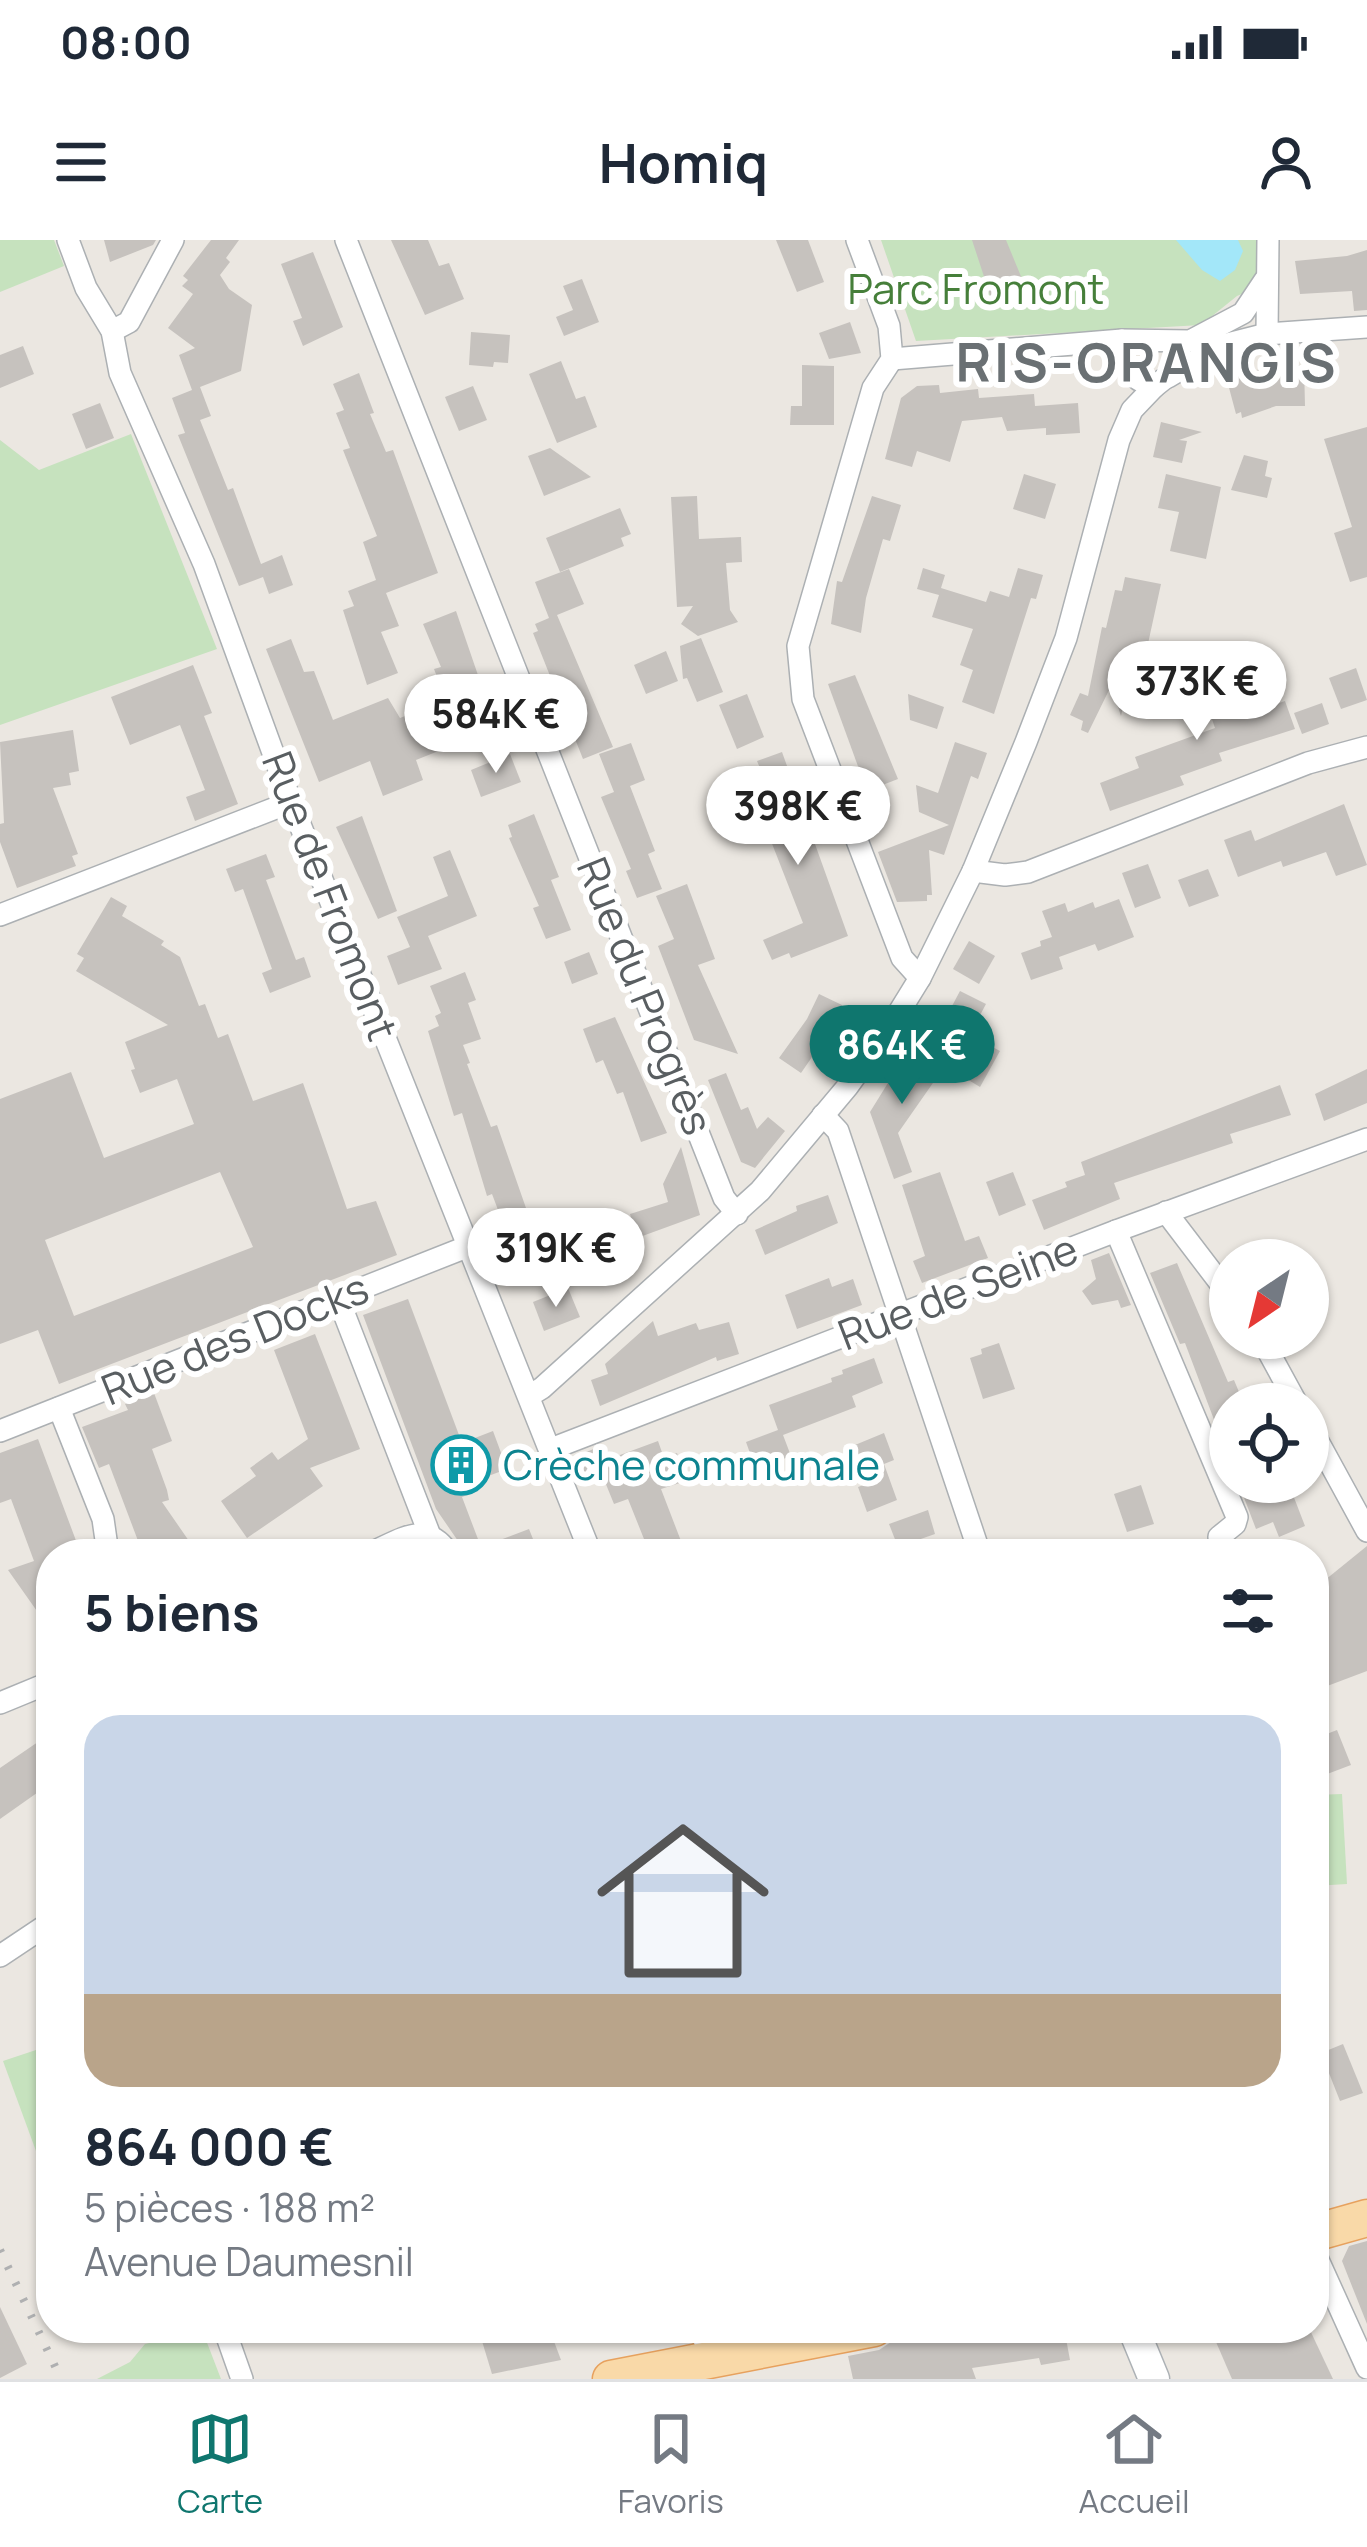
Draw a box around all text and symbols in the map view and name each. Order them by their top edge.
text: 08:00 [60,11,192,73]
text: Homiq [599,125,768,199]
icon: menu [48,129,114,195]
icon: person [1253,129,1319,195]
park label: Parc Fromont [848,259,1104,317]
district label: RIS-ORANGIS [955,324,1339,398]
pin: 373K € [1099,641,1295,743]
text: 373K € [1134,653,1260,707]
pin: 584K € [398,674,594,776]
text: 584K € [431,686,561,740]
street label: Rue de Fromont [249,743,413,1048]
pin: 398K € [700,766,896,868]
text: 398K € [733,778,863,832]
street label: Rue du Progrès [564,848,728,1143]
pin: 864K € [804,1005,1000,1107]
text: 864K € [837,1017,967,1071]
pin: 319K € [458,1208,654,1310]
street label: Rue de Seine [830,1219,1086,1363]
text: 319K € [495,1220,617,1274]
north arrow [1209,1239,1329,1359]
map controls [1209,1239,1329,1503]
street label: Rue des Docks [93,1258,377,1418]
button: locate [1209,1383,1329,1503]
building icon: Crèche communale [430,1434,492,1496]
place label: Crèche communale [503,1435,880,1493]
text: 5 biens [84,1577,259,1646]
icon: filters [1215,1578,1281,1644]
icon: home [575,1793,791,2009]
text: 864 000 € [84,2111,334,2180]
text: 5 pièces · 188 m² [84,2180,375,2234]
text: Avenue Daumesnil [84,2234,414,2288]
tab: Carte [177,2406,263,2523]
tab: Favoris [618,2406,724,2523]
tab: Accueil [1078,2406,1190,2523]

